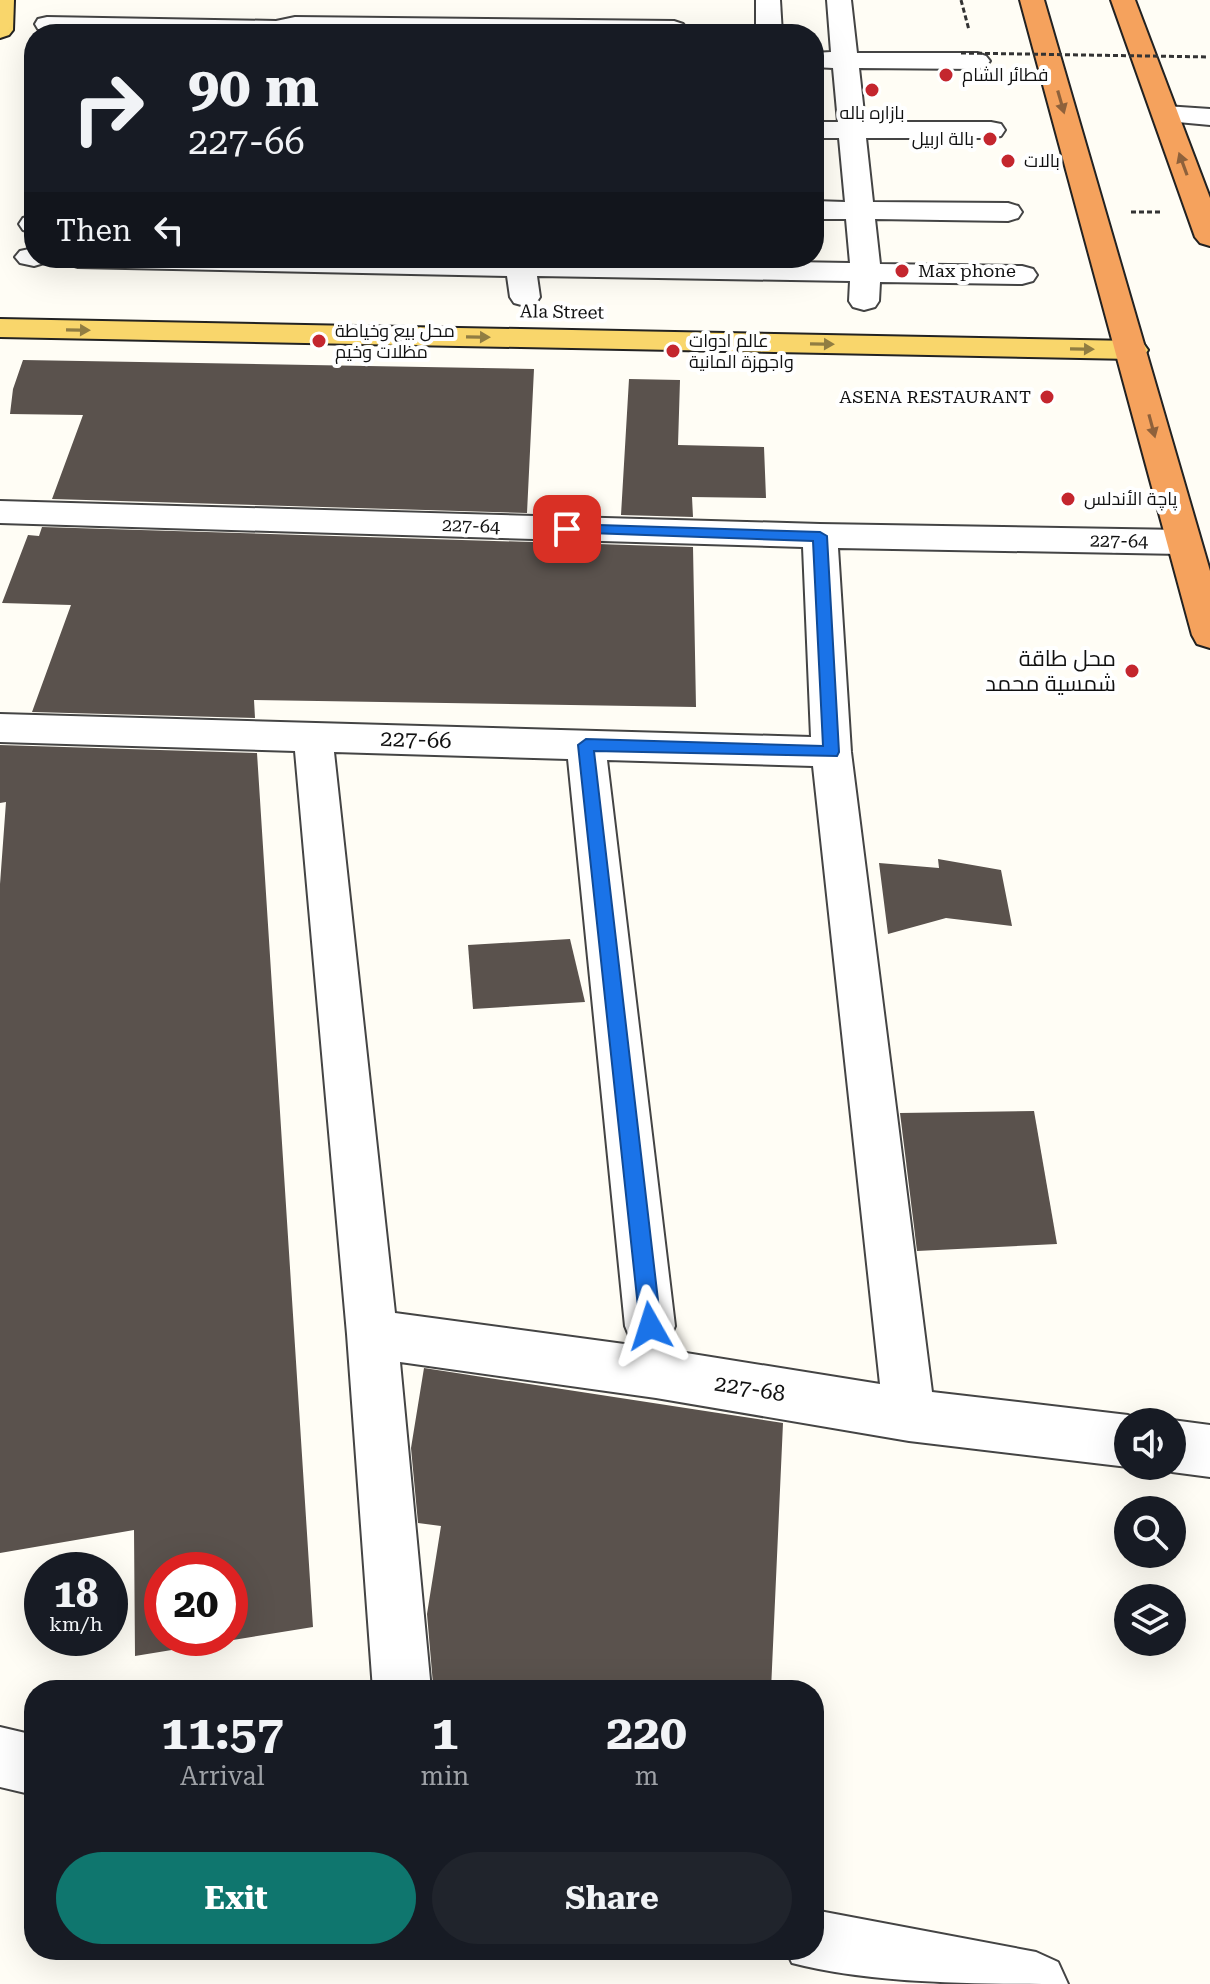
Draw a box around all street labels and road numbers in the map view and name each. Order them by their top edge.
street label: Ala Street [520,300,605,323]
street label: 227-64 [441,514,501,537]
street label: 227-64 [1090,529,1148,552]
street label: 227-66 [380,726,452,753]
street label: 227-68 [713,1371,787,1406]

